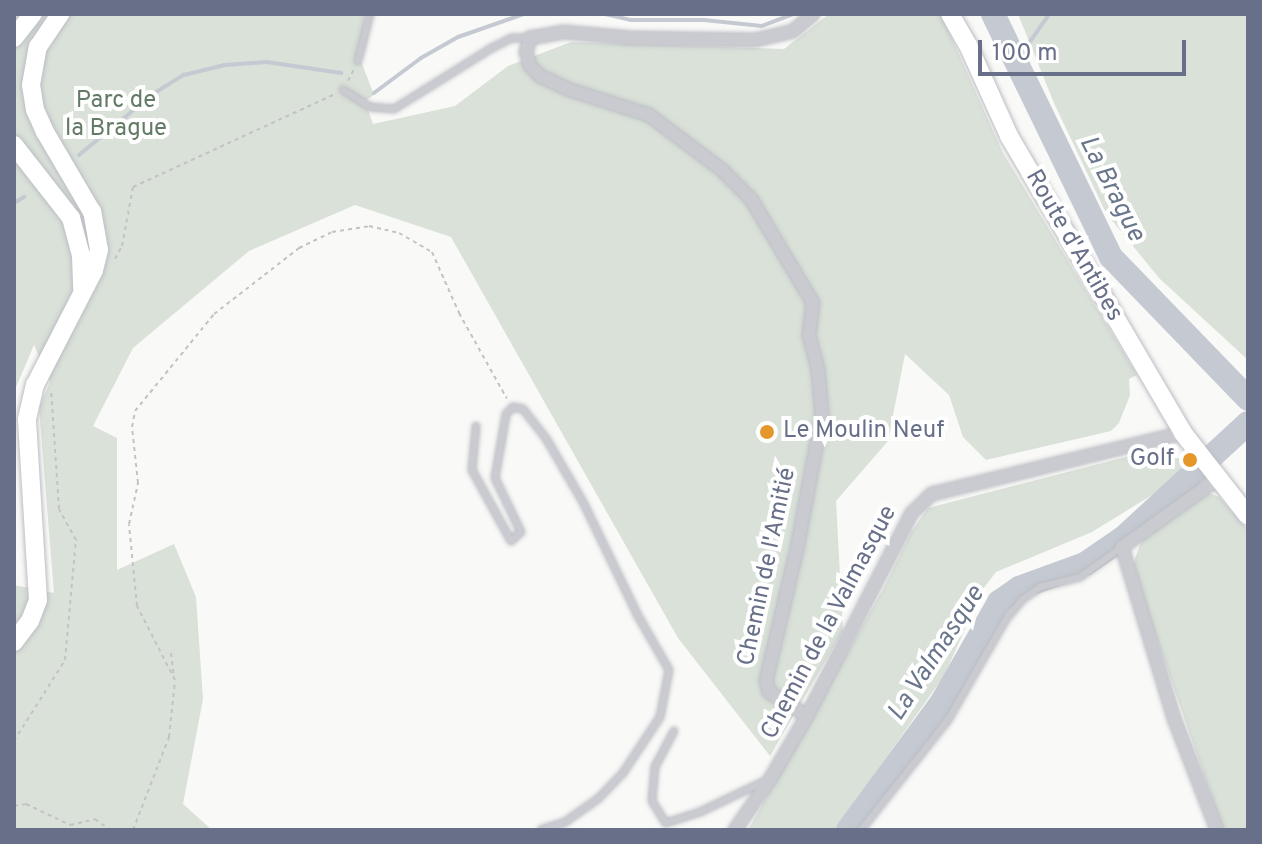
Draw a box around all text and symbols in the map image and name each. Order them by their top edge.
scale bar [982,24,1190,74]
text: 100 m [992,39,1058,69]
park label: Parc de la Brague [65,88,167,144]
water label: La Brague [1071,131,1151,247]
street label: Route d'Antibes [1018,165,1128,327]
place label: Le Moulin Neuf [783,418,944,446]
marker: Le Moulin Neuf [758,423,776,441]
place label: Golf [1130,446,1174,474]
marker: Golf [1181,451,1199,469]
street label: Chemin de l'Amitié [733,465,803,669]
street label: Chemin de la Valmasque [756,501,904,745]
water label: La Valmasque [882,580,992,728]

